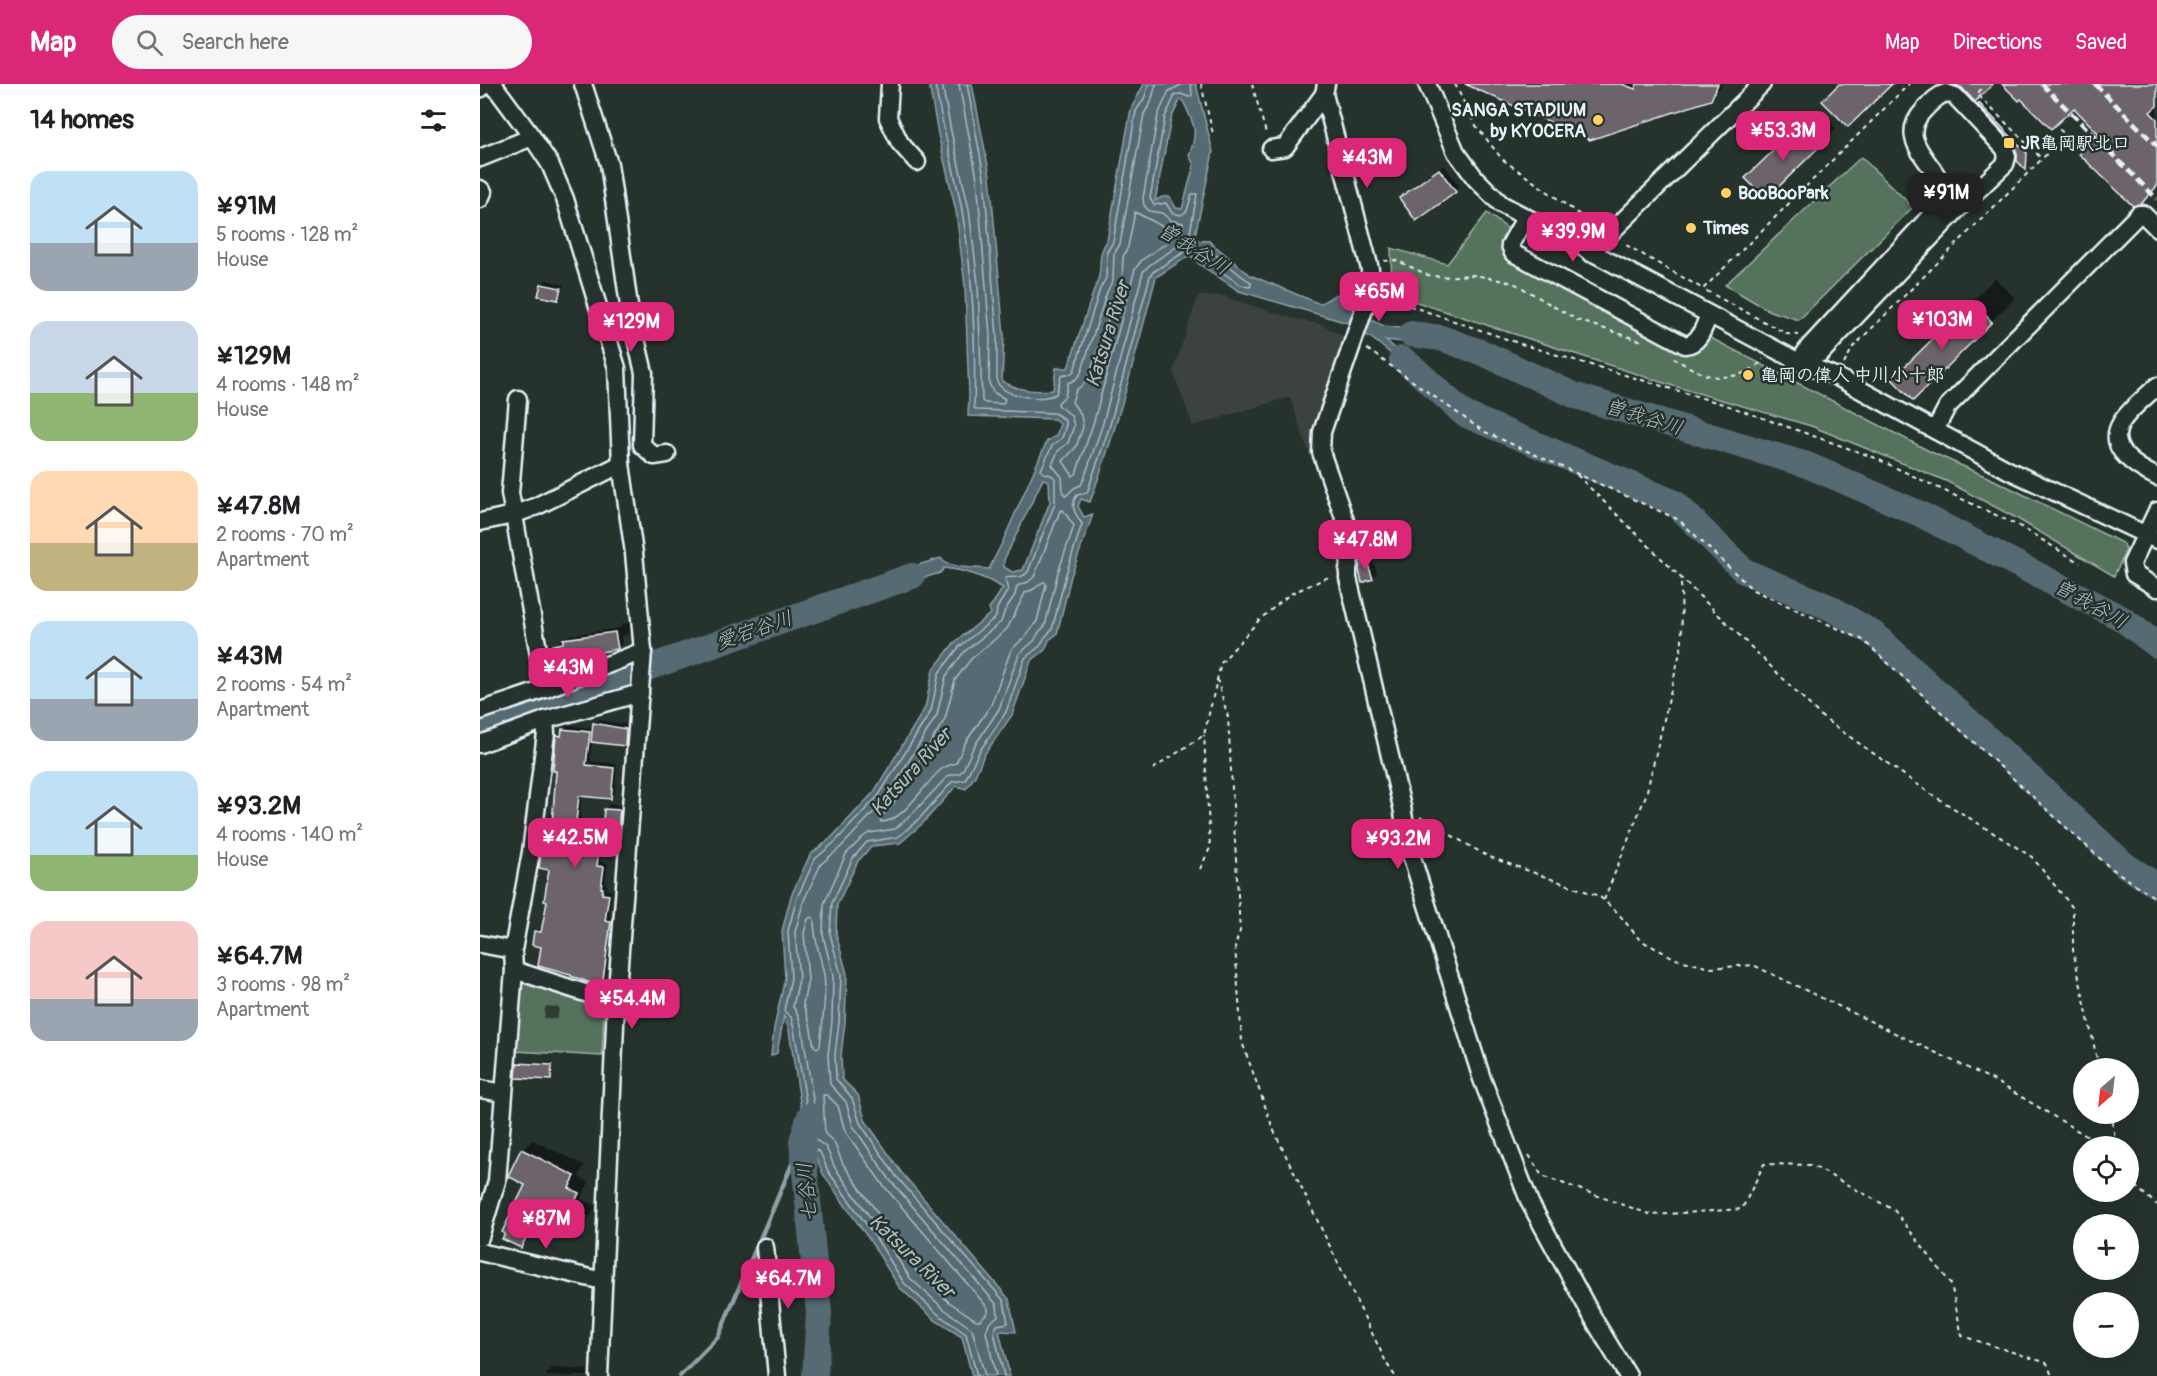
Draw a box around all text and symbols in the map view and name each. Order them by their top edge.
search box [112,15,532,69]
text: Map [30,25,76,60]
icon: search [133,26,166,59]
text: Search here [181,28,289,56]
text: Map [1885,29,1920,56]
text: Directions [1953,29,2042,56]
text: Saved [2075,29,2127,56]
place label: SANGA STADIUM by KYOCERA [1451,99,1586,143]
text: 14 homes [30,104,134,136]
icon: filters [417,104,450,137]
pin: ¥53.3M [1734,111,1832,162]
marker: SANGA STADIUM by KYOCERA [1591,113,1605,127]
text: ¥53.3M [1750,118,1816,143]
place label: JR亀岡駅北口 [2021,132,2130,155]
marker: JR亀岡駅北口 [2002,136,2016,150]
pin: ¥43M [1331,138,1403,189]
text: ¥43M [1341,145,1393,170]
pin: ¥91M [1910,173,1982,224]
text: ¥91M [1923,180,1969,205]
place label: BooBooPark [1738,182,1829,205]
marker: BooBooPark [1719,186,1733,200]
text: ¥91M [216,190,276,222]
icon: home [78,195,150,267]
pin: ¥39.9M [1524,212,1622,263]
water label: 曽我谷川 [1153,217,1235,281]
place label: Times [1702,217,1750,240]
text: ¥39.9M [1541,219,1605,244]
marker: Times [1684,221,1698,235]
text: 5 rooms · 128 m² [216,222,358,247]
text: House [216,247,268,272]
pin: ¥65M [1343,272,1415,323]
water label: Katsura River [1080,275,1137,390]
text: ¥65M [1354,279,1404,304]
pin: ¥103M [1900,300,1984,351]
pin: ¥129M [589,302,673,353]
text: ¥103M [1912,307,1972,332]
text: ¥129M [602,309,660,334]
text: ¥129M [216,340,291,372]
icon: home [78,345,150,417]
place label: 亀岡の偉人 中川小十郎 [1760,364,1944,387]
marker: 亀岡の偉人 中川小十郎 [1741,368,1755,382]
text: 4 rooms · 148 m² [216,372,360,397]
water label: 曽我谷川 [1602,393,1686,441]
text: House [216,397,268,422]
text: ¥47.8M [216,490,300,522]
icon: home [78,495,150,567]
pin: ¥47.8M [1316,520,1414,571]
text: 2 rooms · 70 m² [216,522,354,547]
text: ¥47.8M [1333,527,1397,552]
text: Apartment [216,547,309,572]
water label: 曽我谷川 [2050,574,2132,634]
water label: 愛宕谷川 [712,605,796,655]
text: ¥43M [216,640,282,672]
icon: home [78,645,150,717]
pin: ¥43M [532,648,604,699]
text: ¥43M [542,655,594,680]
text: 2 rooms · 54 m² [216,672,352,697]
text: Apartment [216,697,309,722]
water label: Katsura River [865,721,959,821]
text: ¥93.2M [216,790,301,822]
icon: home [78,795,150,867]
pin: ¥42.5M [526,818,624,869]
pin: ¥93.2M [1349,819,1447,870]
text: 4 rooms · 140 m² [216,822,363,847]
text: ¥42.5M [542,825,608,850]
text: ¥93.2M [1365,826,1431,851]
text: House [216,847,268,872]
text: ¥64.7M [216,940,302,972]
icon: home [78,945,150,1017]
text: 3 rooms · 98 m² [216,972,350,997]
pin: ¥54.4M [583,979,681,1030]
text: ¥54.4M [599,986,665,1011]
text: Apartment [216,997,309,1022]
north arrow [2073,1058,2139,1124]
map controls [2073,1058,2139,1358]
button: locate [2073,1136,2139,1202]
water label: 七谷川 [791,1161,823,1223]
pin: ¥87M [510,1199,582,1250]
text: ¥87M [522,1206,570,1231]
water label: Katsura River [864,1209,962,1305]
button: + [2073,1214,2139,1280]
pin: ¥64.7M [739,1259,837,1310]
text: ¥64.7M [755,1266,821,1291]
button: − [2073,1292,2139,1358]

